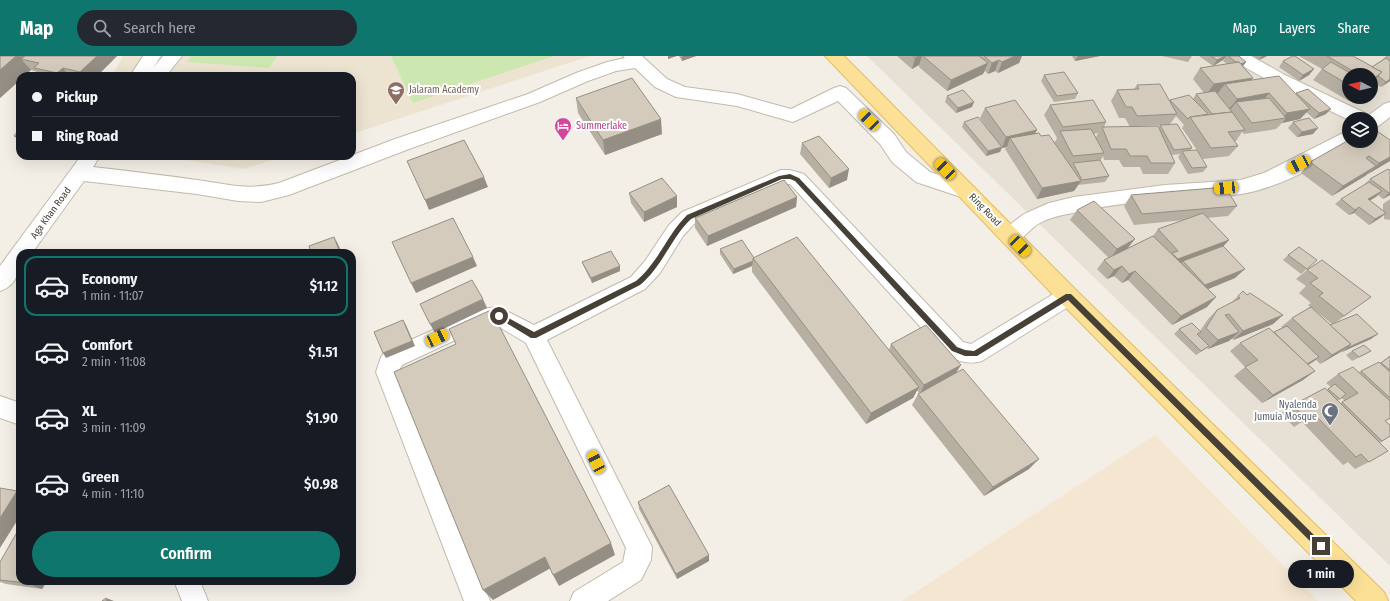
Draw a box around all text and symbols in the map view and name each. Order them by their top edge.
search box [77,10,357,46]
text: Map [20,17,53,40]
icon: search [91,17,113,39]
text: Search here [123,19,196,37]
text: Map [1233,20,1257,37]
text: Layers [1279,20,1315,37]
text: Share [1337,20,1370,37]
north arrow [1342,68,1378,104]
map controls [1342,68,1378,148]
school or university icon: Jalaram Academy [386,80,406,105]
place label: Jalaram Academy [409,84,479,96]
text: Pickup [56,88,98,106]
car [856,107,882,133]
button: layers [1342,112,1378,148]
hotel icon: Summerlake [553,116,573,141]
place label: Summerlake [576,120,627,132]
text: Ring Road [56,127,118,145]
car [1286,153,1312,175]
car [932,156,958,182]
car [1214,181,1238,195]
street label: Aga Khan Road [28,185,74,241]
street label: Ring Road [966,191,1004,229]
car [1007,233,1033,259]
icon: car [34,268,70,304]
text: Economy [82,270,137,288]
text: $1.12 [310,277,338,295]
text: 1 min · 11:07 [82,288,144,303]
route start [490,307,508,325]
car [424,327,450,349]
icon: car [34,334,70,370]
text: Comfort [82,336,133,354]
text: $1.51 [309,343,338,361]
text: 2 min · 11:08 [82,354,146,369]
place label: Nyalenda Jumuia Mosque [1254,399,1317,423]
icon: car [34,400,70,436]
mosque icon: Nyalenda Jumuia Mosque [1320,401,1340,426]
text: XL [82,402,97,420]
text: $1.90 [306,409,338,427]
text: 3 min · 11:09 [82,420,146,435]
car [585,449,607,475]
icon: car [34,466,70,502]
text: Green [82,468,119,486]
text: $0.98 [304,475,338,493]
text: 4 min · 11:10 [82,486,144,501]
button: Confirm [32,531,340,577]
route end [1312,537,1330,555]
callout: 1 min [1288,560,1354,588]
text: 1 min [1307,566,1335,581]

